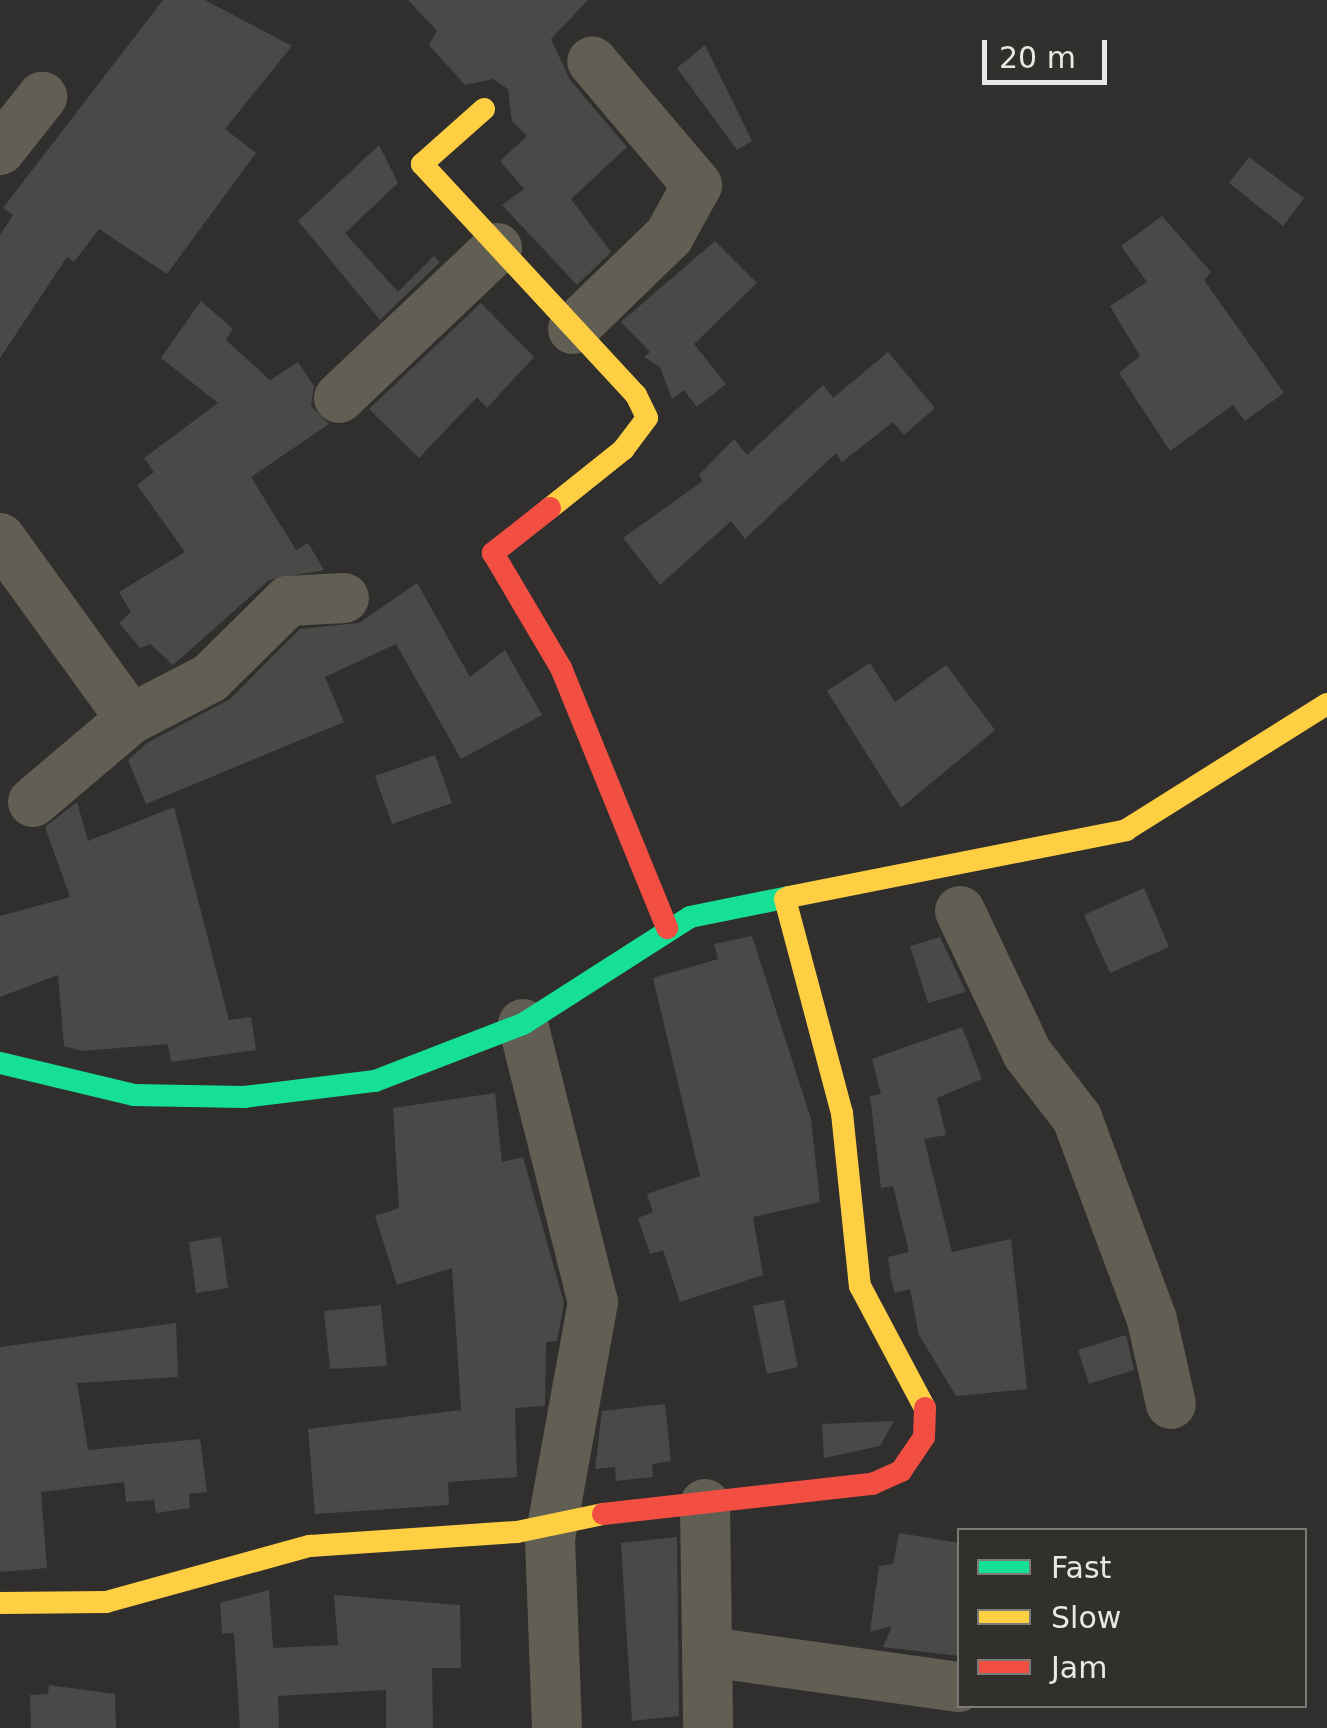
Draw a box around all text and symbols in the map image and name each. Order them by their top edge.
scale bar [987,20,1112,82]
text: 20 m [999,40,1076,75]
legend [957,1528,1307,1708]
text: Fast [1051,1550,1111,1585]
text: Slow [1051,1600,1121,1635]
text: Jam [1051,1650,1107,1685]

